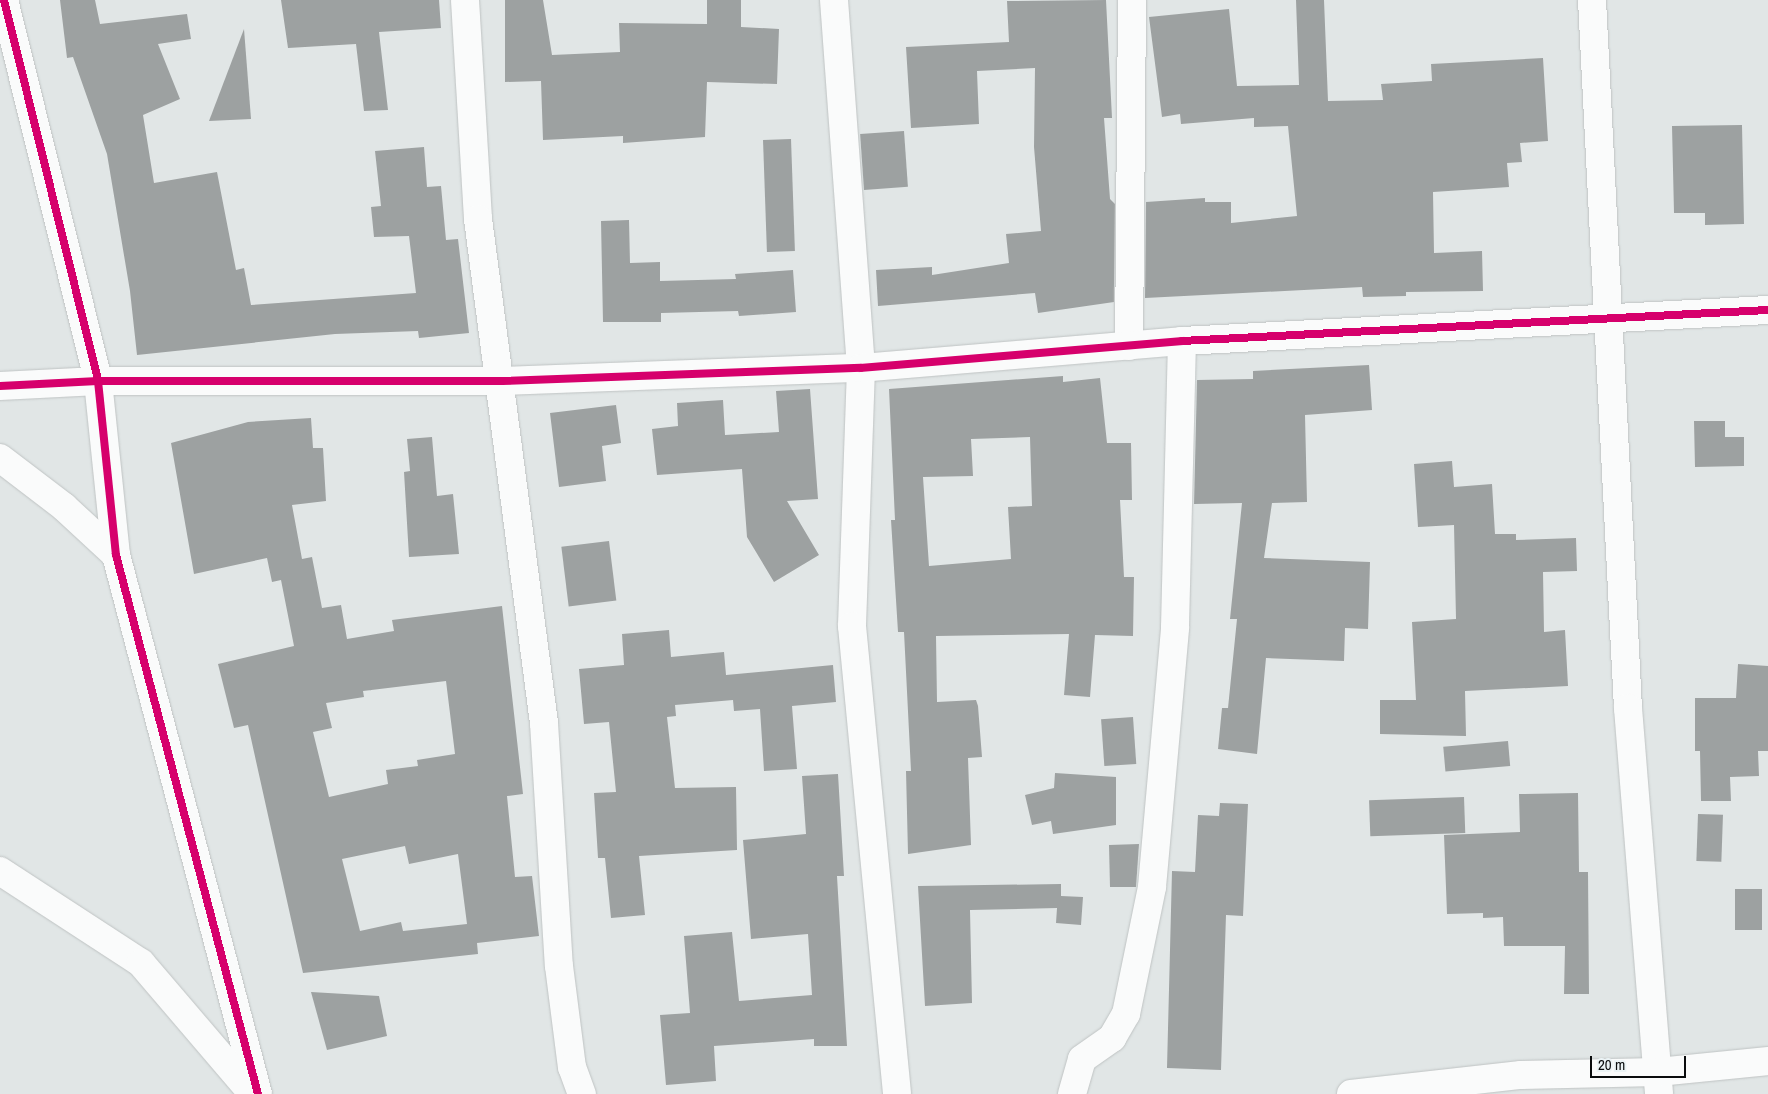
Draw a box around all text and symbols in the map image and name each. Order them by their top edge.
scale bar [1593,1046,1689,1078]
text: 20 m [1598,1054,1625,1075]

